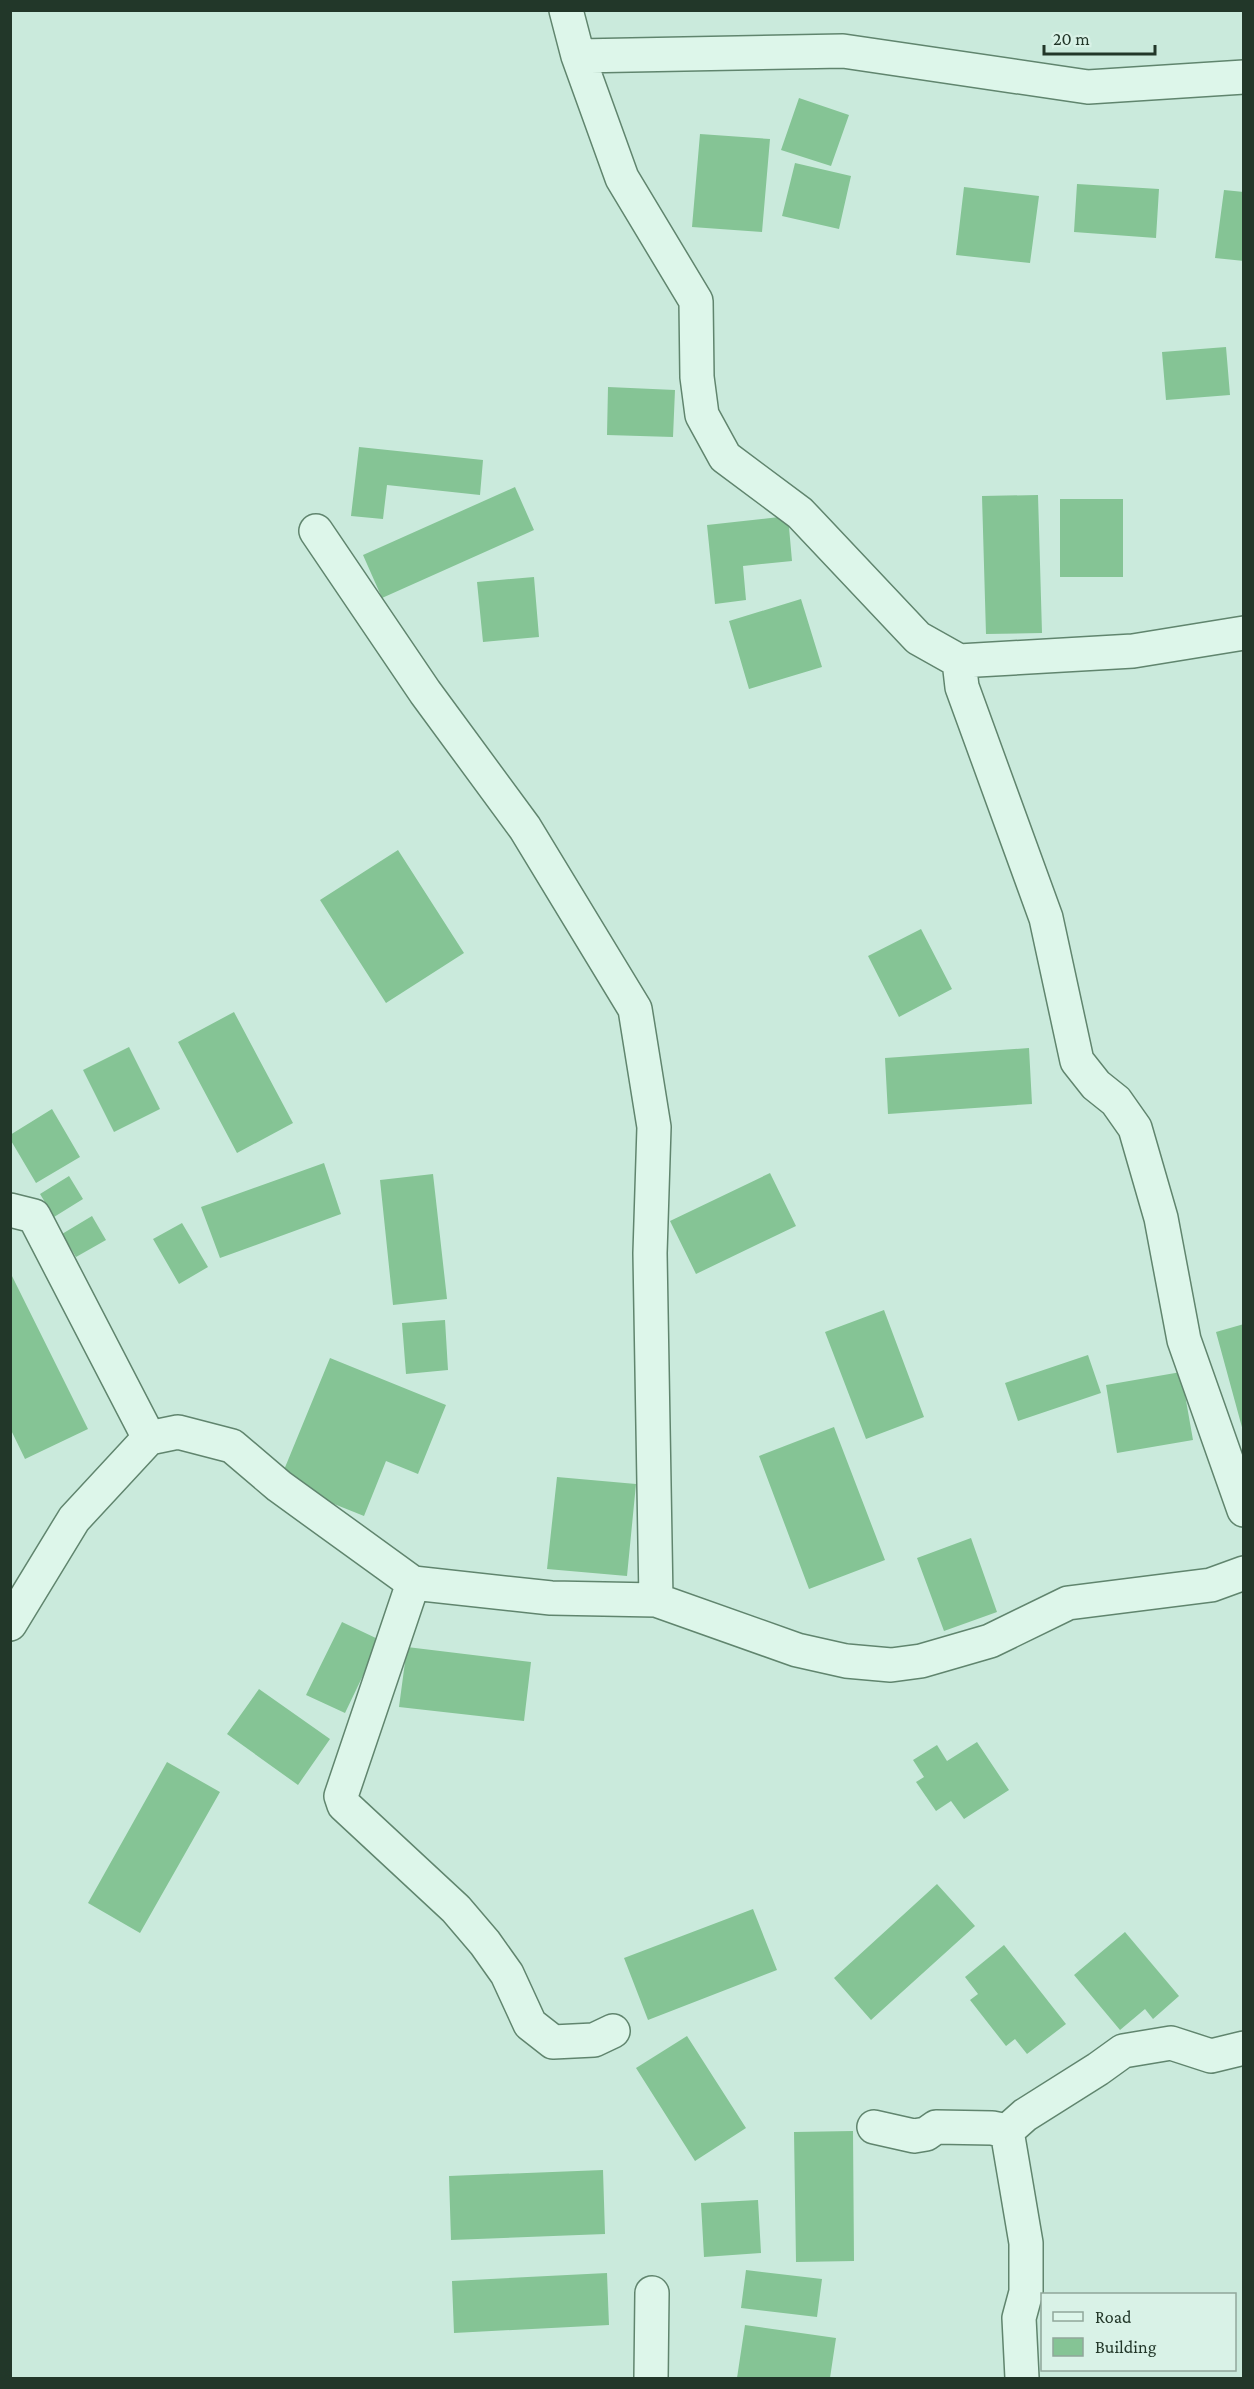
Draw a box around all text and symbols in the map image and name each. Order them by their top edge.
scale bar [1044,18,1155,56]
text: 20 m [1053,29,1090,49]
legend [1041,2293,1236,2371]
text: Road [1095,2307,1132,2327]
text: Building [1095,2337,1157,2357]

